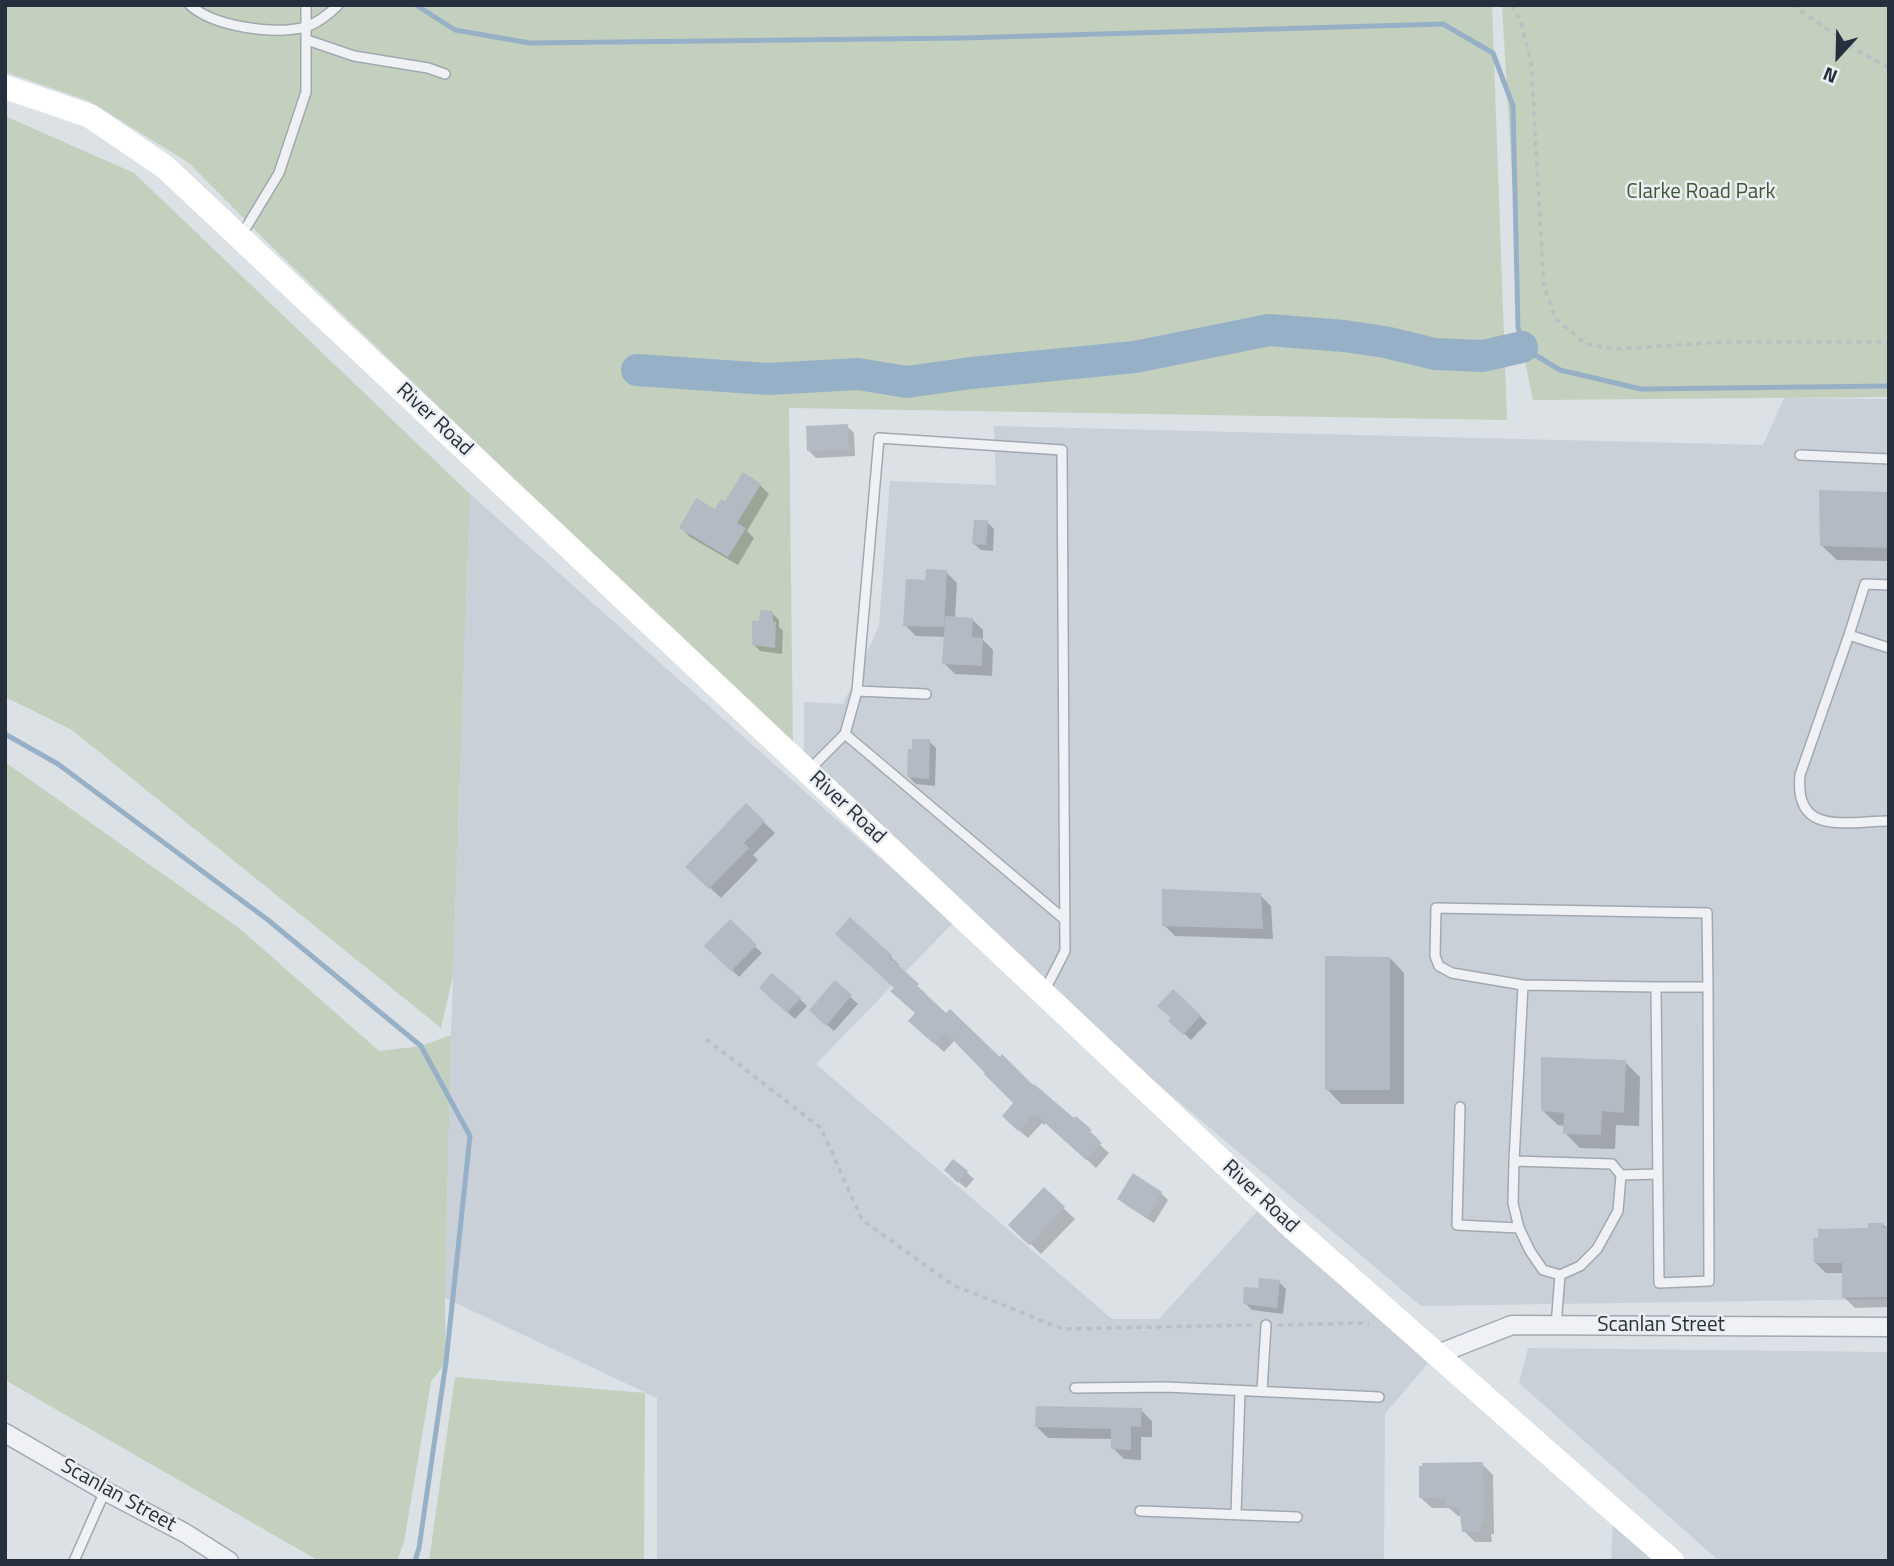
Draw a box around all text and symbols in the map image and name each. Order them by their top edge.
north arrow [1803,21,1873,91]
text: N [1818,60,1841,92]
park label: Clarke Road Park [1626,180,1776,206]
street label: River Road [391,378,477,462]
street label: River Road [804,766,890,850]
street label: River Road [1217,1155,1303,1239]
street label: Scanlan Street [1597,1313,1725,1339]
street label: Scanlan Street [56,1454,180,1538]

